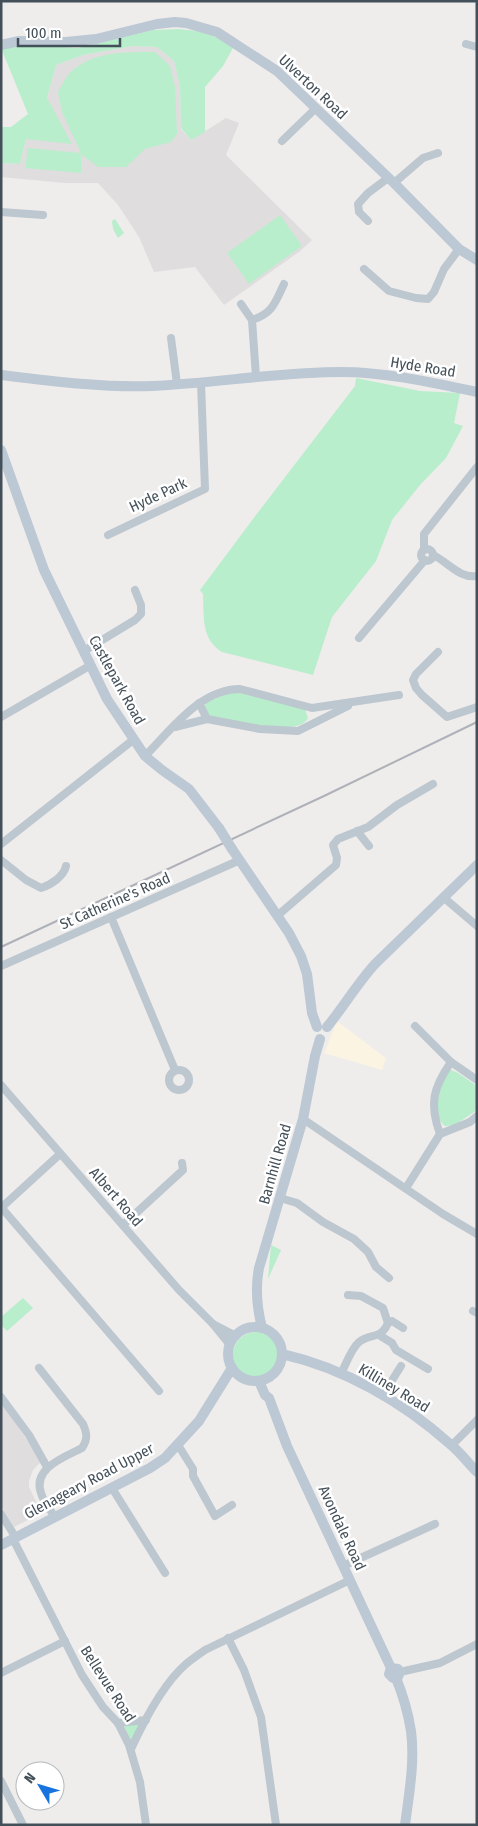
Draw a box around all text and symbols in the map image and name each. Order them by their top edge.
scale bar [18,15,120,47]
text: 100 m [25,24,62,42]
street label: Ulverton Road [275,51,351,123]
street label: Hyde Road [389,353,457,381]
street label: Hyde Park [126,474,190,516]
street label: Castlepark Road [85,632,149,728]
street label: St Catherine's Road [57,869,173,933]
street label: Barnhill Road [255,1122,295,1206]
street label: Albert Road [86,1164,146,1230]
street label: Killiney Road [355,1360,433,1416]
street label: Glenageary Road Upper [21,1439,157,1523]
street label: Avondale Road [315,1483,369,1573]
street label: Bellevue Road [77,1642,139,1726]
north arrow [15,1761,65,1811]
text: N [21,1770,39,1787]

